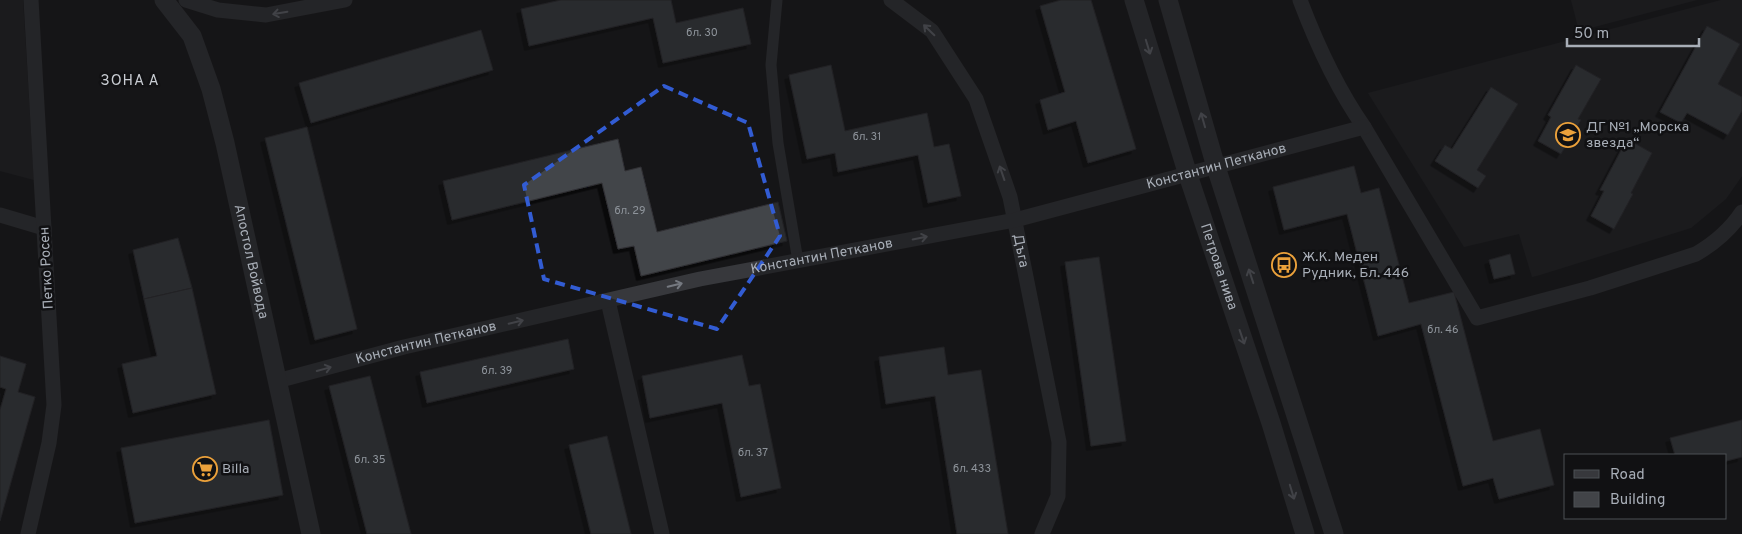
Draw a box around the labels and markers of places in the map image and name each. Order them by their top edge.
place label: ДГ №1 „Морска звезда“ [1586,119,1689,152]
school or university icon: ДГ №1 „Морска звезда“ [1555,122,1581,148]
place label: Ж.К. Меден Рудник, Бл. 446 [1302,249,1409,282]
bus stop icon: Ж.К. Меден Рудник, Бл. 446 [1271,252,1297,278]
supermarket icon: Billa [192,456,218,482]
place label: Billa [222,461,249,478]

